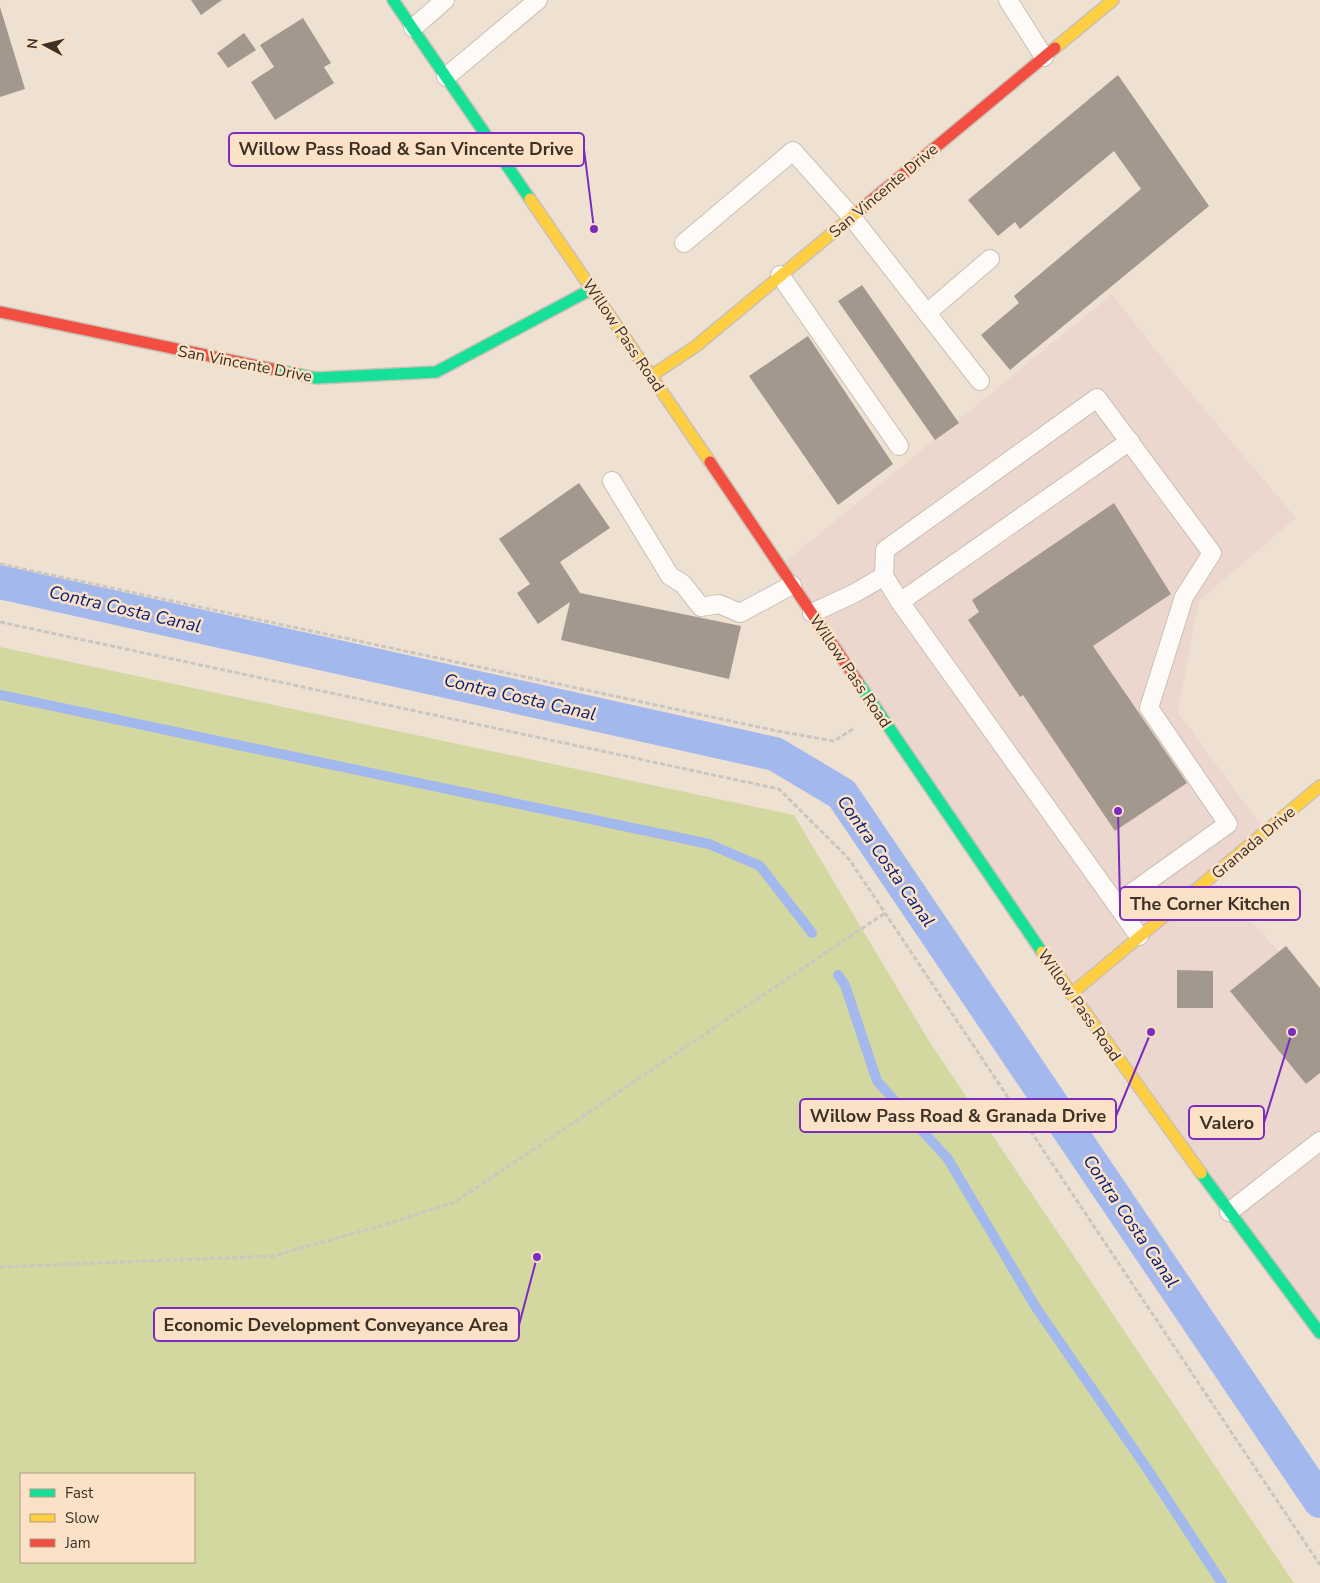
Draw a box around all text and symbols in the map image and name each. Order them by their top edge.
north arrow [20,20,70,70]
text: N [23,37,43,50]
callout: Willow Pass Road & San Vincente Drive [229,133,584,166]
text: Willow Pass Road & San Vincente Drive [239,137,574,161]
street label: San Vincente Drive [824,139,943,243]
street label: Willow Pass Road [577,275,669,396]
street label: San Vincente Drive [176,340,314,388]
water label: Contra Costa Canal [47,580,203,638]
street label: Willow Pass Road [804,611,896,732]
water label: Contra Costa Canal [442,668,598,726]
water label: Contra Costa Canal [832,790,940,932]
street label: Granada Drive [1207,801,1300,884]
callout: The Corner Kitchen [1120,887,1300,920]
text: The Corner Kitchen [1130,892,1290,916]
street label: Willow Pass Road [1032,945,1126,1066]
callout: Willow Pass Road & Granada Drive [800,1099,1116,1132]
text: Willow Pass Road & Granada Drive [810,1104,1106,1128]
callout: Valero [1189,1106,1264,1139]
text: Valero [1199,1111,1254,1135]
water label: Contra Costa Canal [1078,1150,1184,1292]
callout: Economic Development Conveyance Area [154,1308,519,1341]
text: Economic Development Conveyance Area [164,1313,508,1337]
legend [20,1473,195,1563]
text: Fast [65,1483,94,1503]
text: Slow [65,1508,100,1528]
text: Jam [64,1533,91,1553]

